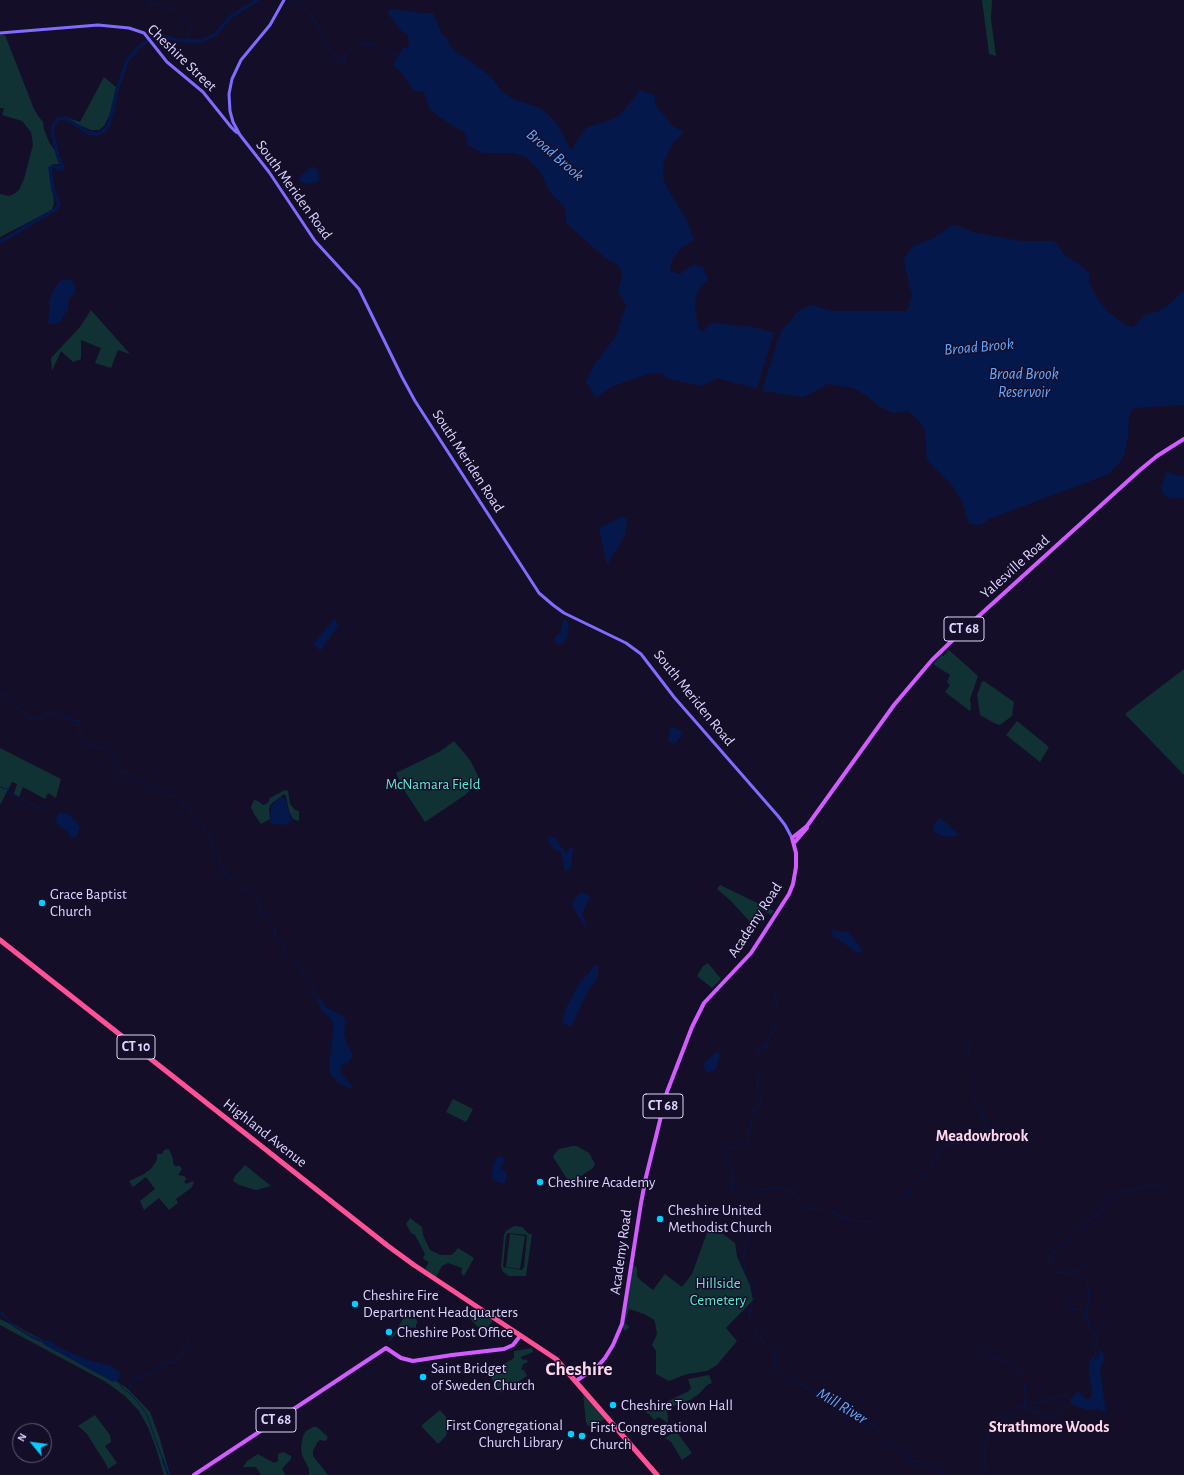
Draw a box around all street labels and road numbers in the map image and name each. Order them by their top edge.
street label: Cheshire Street [144,21,220,95]
street label: South Meriden Road [252,137,336,243]
street label: South Meriden Road [428,406,508,516]
street label: Yalesville Road [977,531,1053,603]
road number: CT 68 [944,617,984,641]
street label: South Meriden Road [650,646,738,750]
street label: Academy Road [724,879,786,961]
road number: CT 10 [117,1035,155,1059]
road number: CT 68 [643,1094,683,1118]
street label: Highland Avenue [220,1095,310,1171]
street label: Academy Road [606,1208,636,1296]
road number: CT 68 [256,1408,296,1432]

